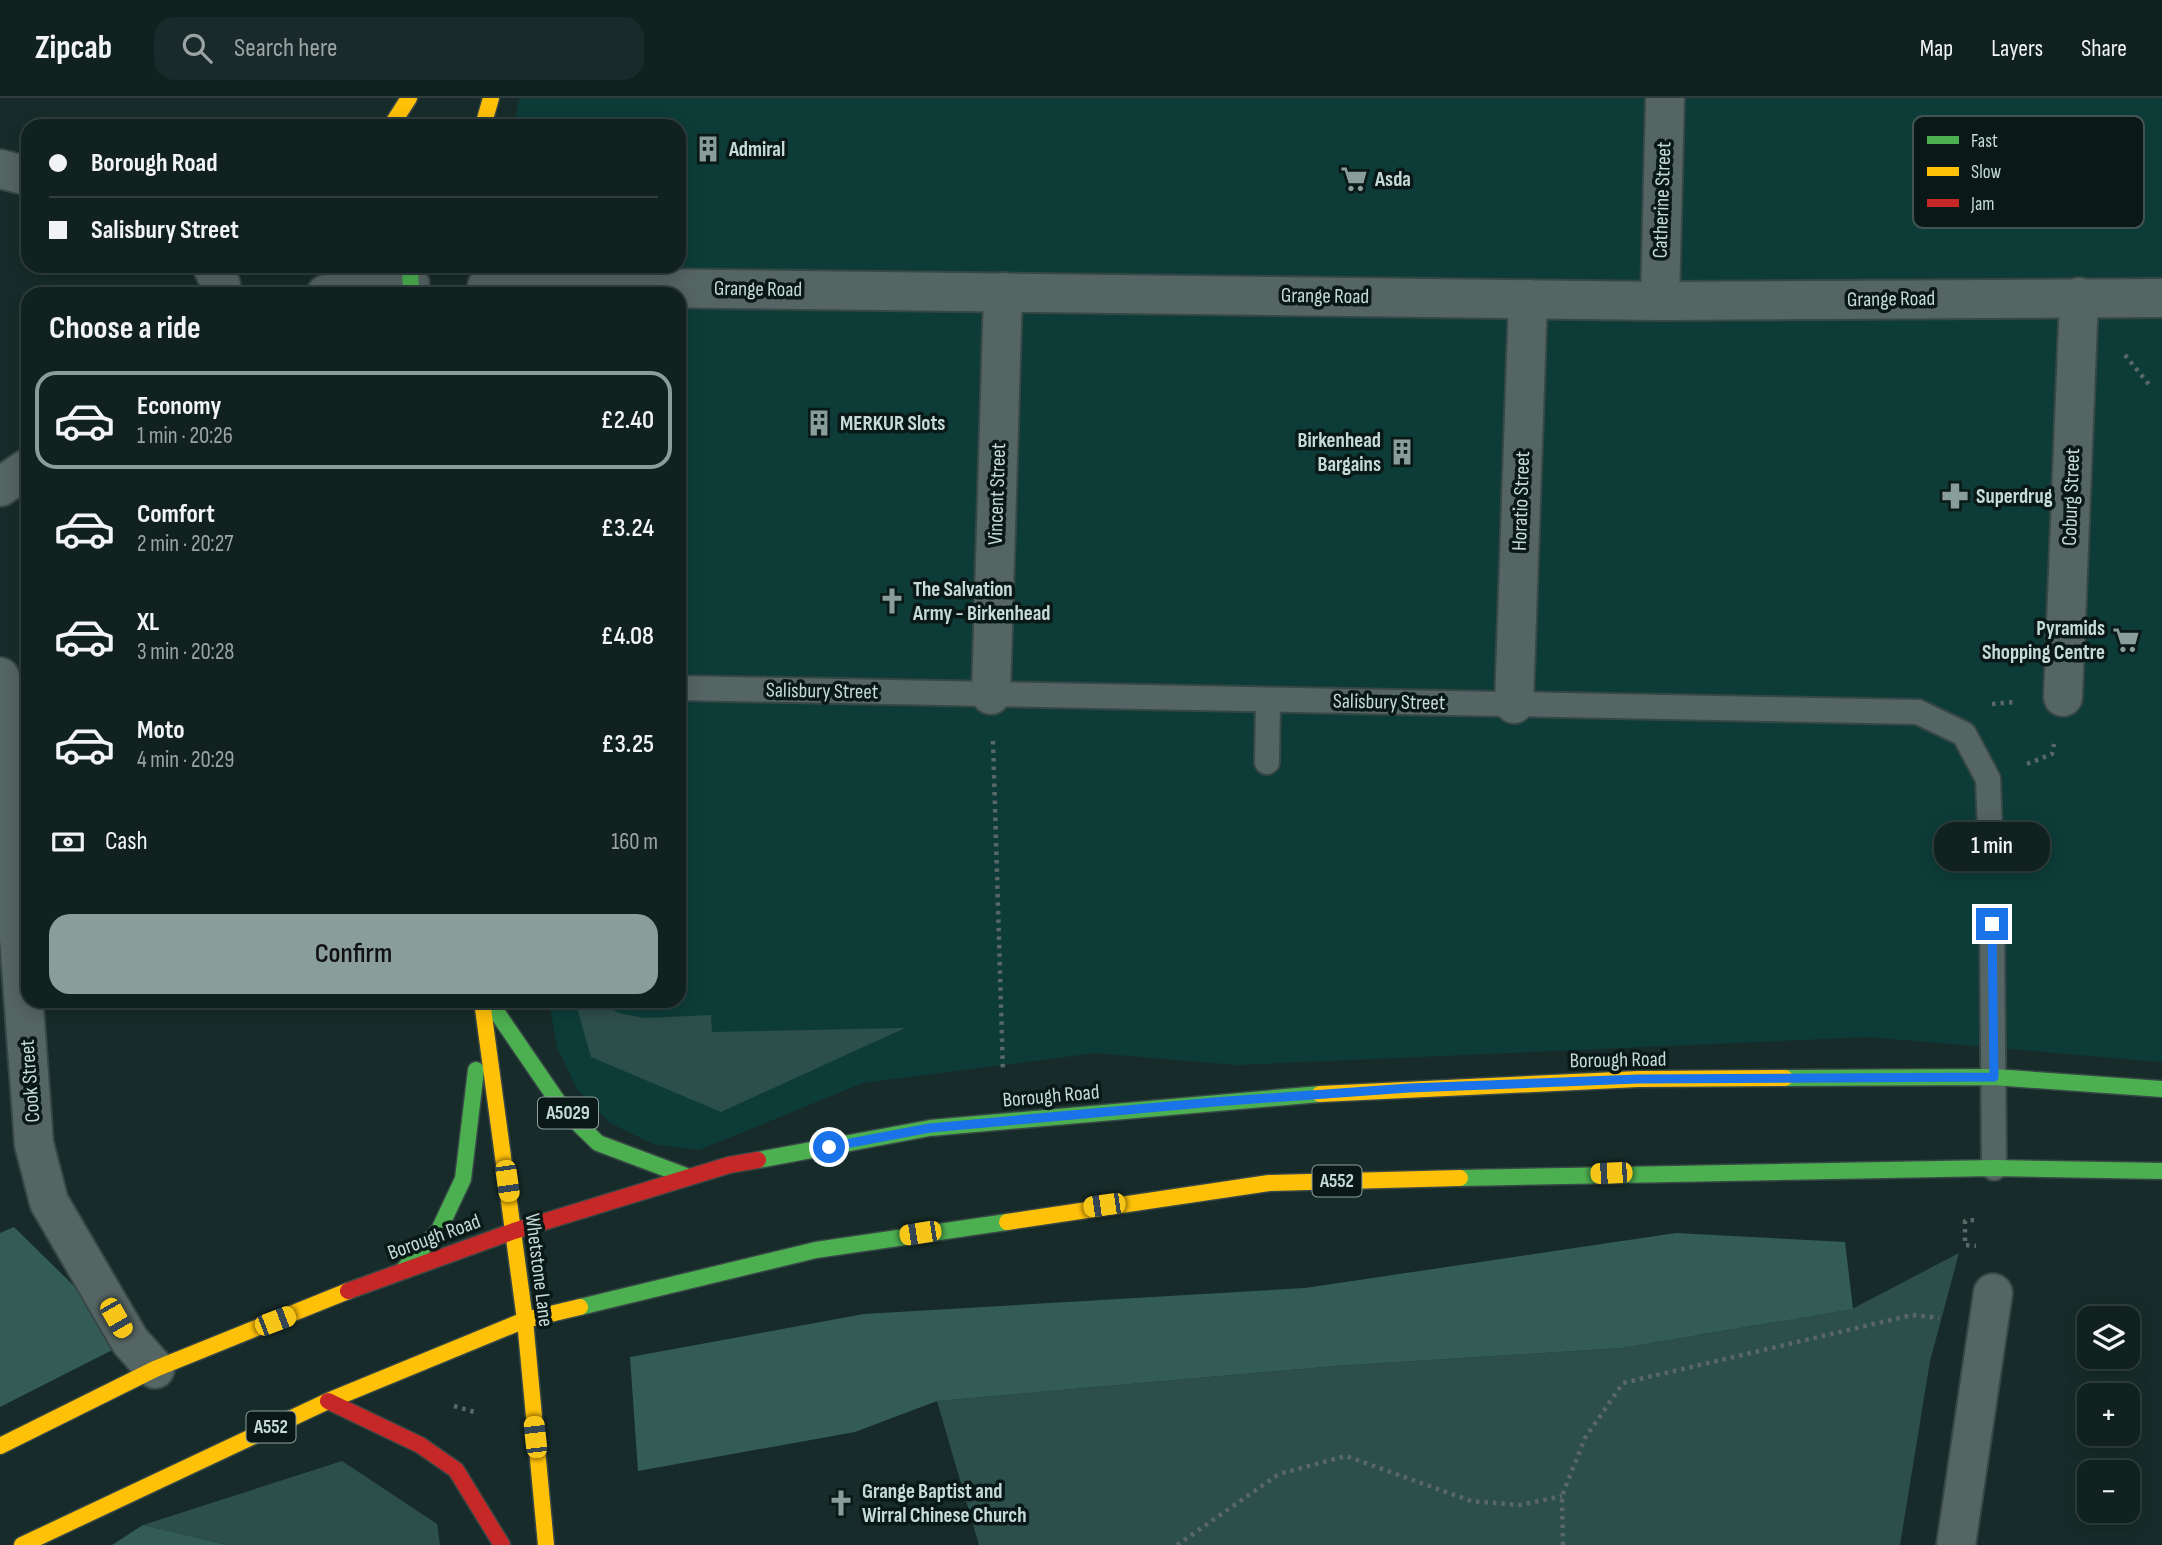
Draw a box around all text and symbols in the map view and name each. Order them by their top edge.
search box [154,17,644,80]
text: Zipcab [35,28,112,68]
icon: search [178,29,216,67]
text: Search here [234,33,337,64]
text: Map [1920,34,1953,63]
text: Layers [1991,34,2043,63]
text: Share [2081,34,2127,63]
legend [1913,116,2144,228]
text: Fast [1971,130,1998,153]
building icon: Admiral [693,134,723,164]
place label: Admiral [728,137,785,162]
street label: Catherine Street [1647,141,1677,259]
text: Borough Road [91,148,217,179]
text: Slow [1971,161,2001,184]
supermarket icon: Asda [1339,164,1369,194]
place label: Asda [1374,167,1411,192]
text: Jam [1970,193,1994,216]
text: Salisbury Street [91,215,239,246]
street label: Grange Road [714,276,802,302]
street label: Grange Road [1281,283,1369,309]
street label: Grange Road [1847,286,1935,312]
text: Choose a ride [49,309,201,348]
icon: car [53,389,116,452]
text: Economy [137,391,221,422]
text: £2.40 [600,405,654,436]
building icon: MERKUR Slots [804,408,834,438]
place label: MERKUR Slots [840,411,945,436]
text: 1 min · 20:26 [137,422,233,450]
place label: Birkenhead Bargains [1297,428,1381,477]
building icon: Birkenhead Bargains [1387,437,1417,467]
street label: Vincent Street [983,442,1011,546]
street label: Coburg Street [2057,448,2085,546]
street label: Horatio Street [1507,451,1535,551]
pharmacy icon: Superdrug [1940,481,1970,511]
place label: Superdrug [1976,484,2053,509]
icon: car [53,497,116,560]
text: Comfort [137,499,215,530]
text: £3.24 [601,513,654,544]
text: 2 min · 20:27 [137,530,233,558]
place label: The Salvation Army - Birkenhead [912,577,1051,626]
church icon: The Salvation Army - Birkenhead [877,586,907,616]
icon: car [53,605,116,668]
text: XL [137,607,159,638]
place label: Pyramids Shopping Centre [1982,616,2105,665]
text: £4.08 [601,621,654,652]
supermarket icon: Pyramids Shopping Centre [2111,625,2141,655]
text: 3 min · 20:28 [137,638,234,666]
street label: Salisbury Street [766,678,878,704]
street label: Salisbury Street [1333,689,1445,715]
icon: car [53,713,116,776]
text: Moto [137,715,185,746]
text: £3.25 [601,729,654,760]
text: 4 min · 20:29 [137,746,235,774]
callout: 1 min [1934,822,2050,872]
icon: cash [49,823,87,861]
text: Cash [105,826,148,857]
text: 160 m [611,828,658,856]
text: 1 min [1971,832,2013,860]
route end [1976,908,2008,940]
button: Confirm [49,914,658,994]
street label: Cook Street [15,1039,45,1123]
street label: Borough Road [1569,1047,1667,1073]
street label: Borough Road [1002,1079,1100,1113]
road number: A5029 [538,1098,598,1128]
route start [813,1131,845,1163]
car [494,1159,521,1203]
car [1590,1162,1633,1184]
road number: A552 [1312,1166,1362,1196]
car [1082,1192,1127,1218]
street label: Borough Road [384,1209,484,1265]
street label: Whetstone Lane [520,1212,558,1328]
car [898,1219,943,1247]
car [97,1295,136,1341]
car [252,1304,299,1338]
map controls [2077,1306,2140,1523]
button: layers [2077,1306,2140,1369]
button: + [2077,1383,2140,1446]
road number: A552 [246,1412,296,1442]
car [523,1415,548,1459]
button: − [2077,1460,2140,1523]
place label: Grange Baptist and Wirral Chinese Church [862,1479,1027,1528]
church icon: Grange Baptist and Wirral Chinese Church [826,1488,856,1518]

